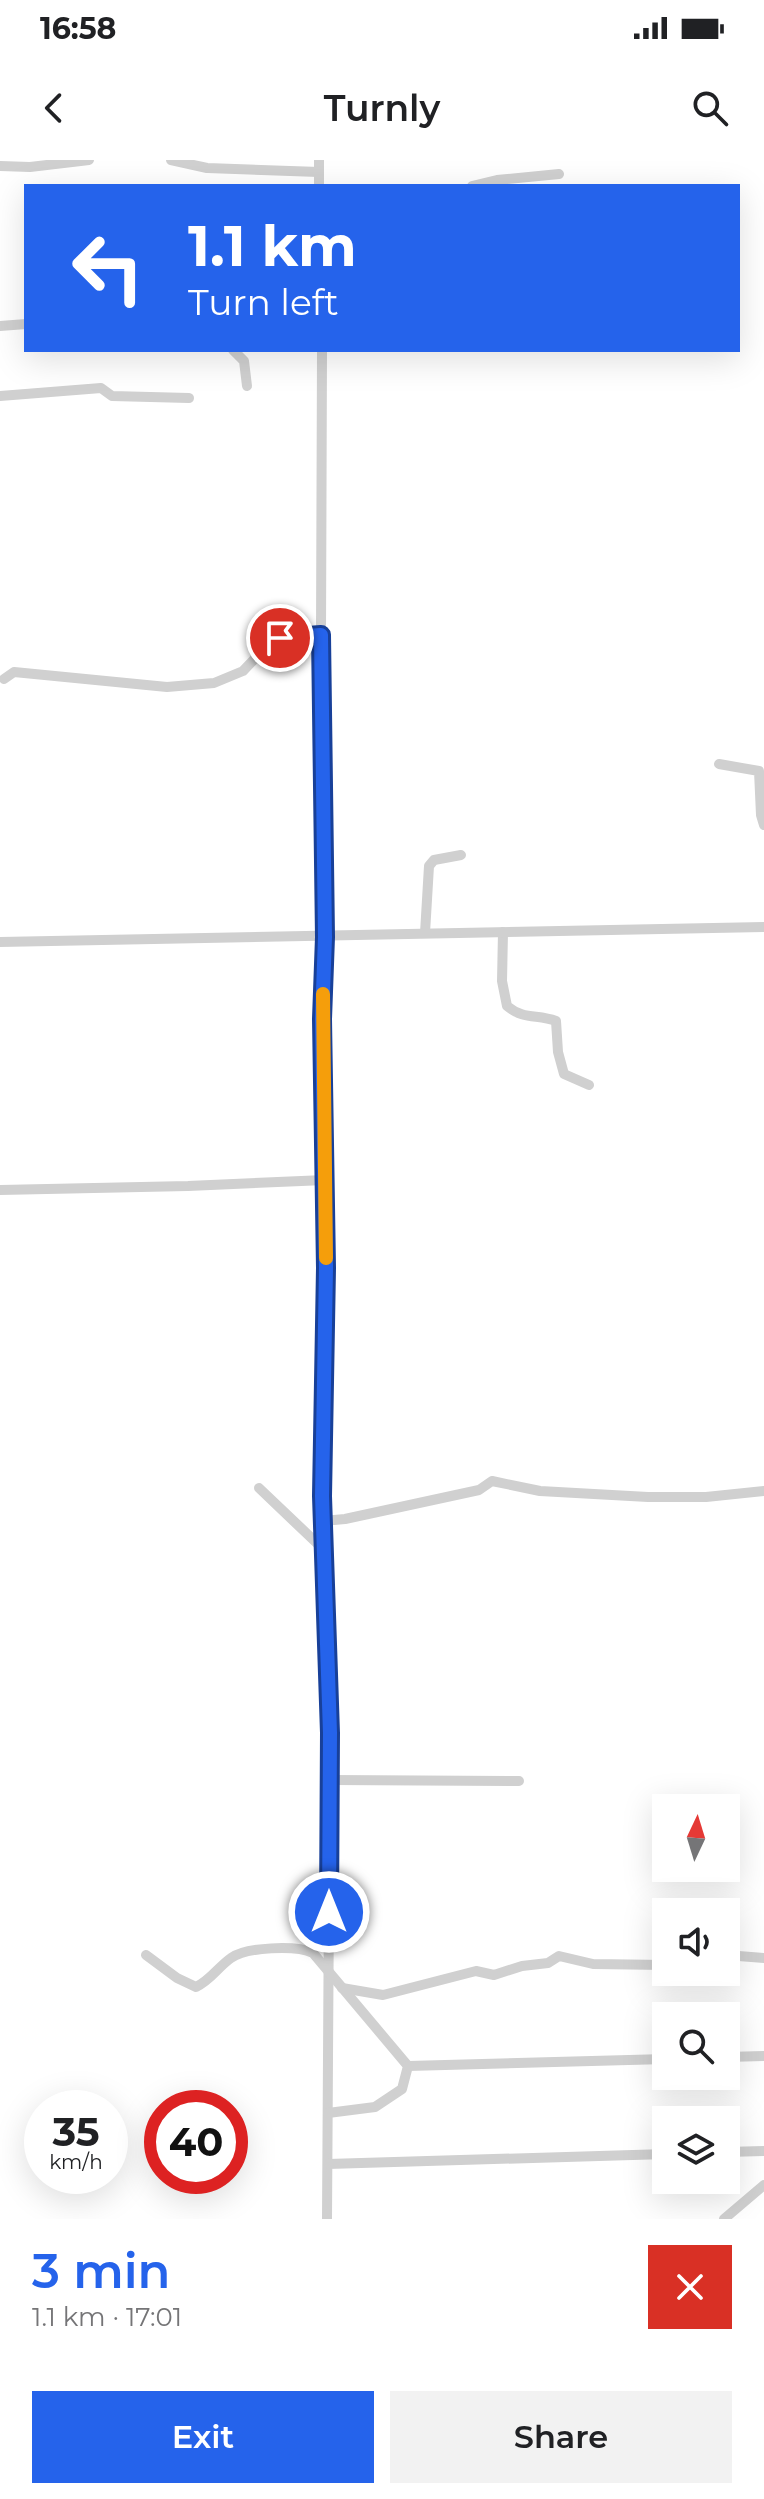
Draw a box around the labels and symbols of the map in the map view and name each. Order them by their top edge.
pin [246,604,314,672]
north arrow [652,1794,740,1882]
position arrow [287,1870,371,1954]
speed limit sign: 40 [144,2090,248,2194]

